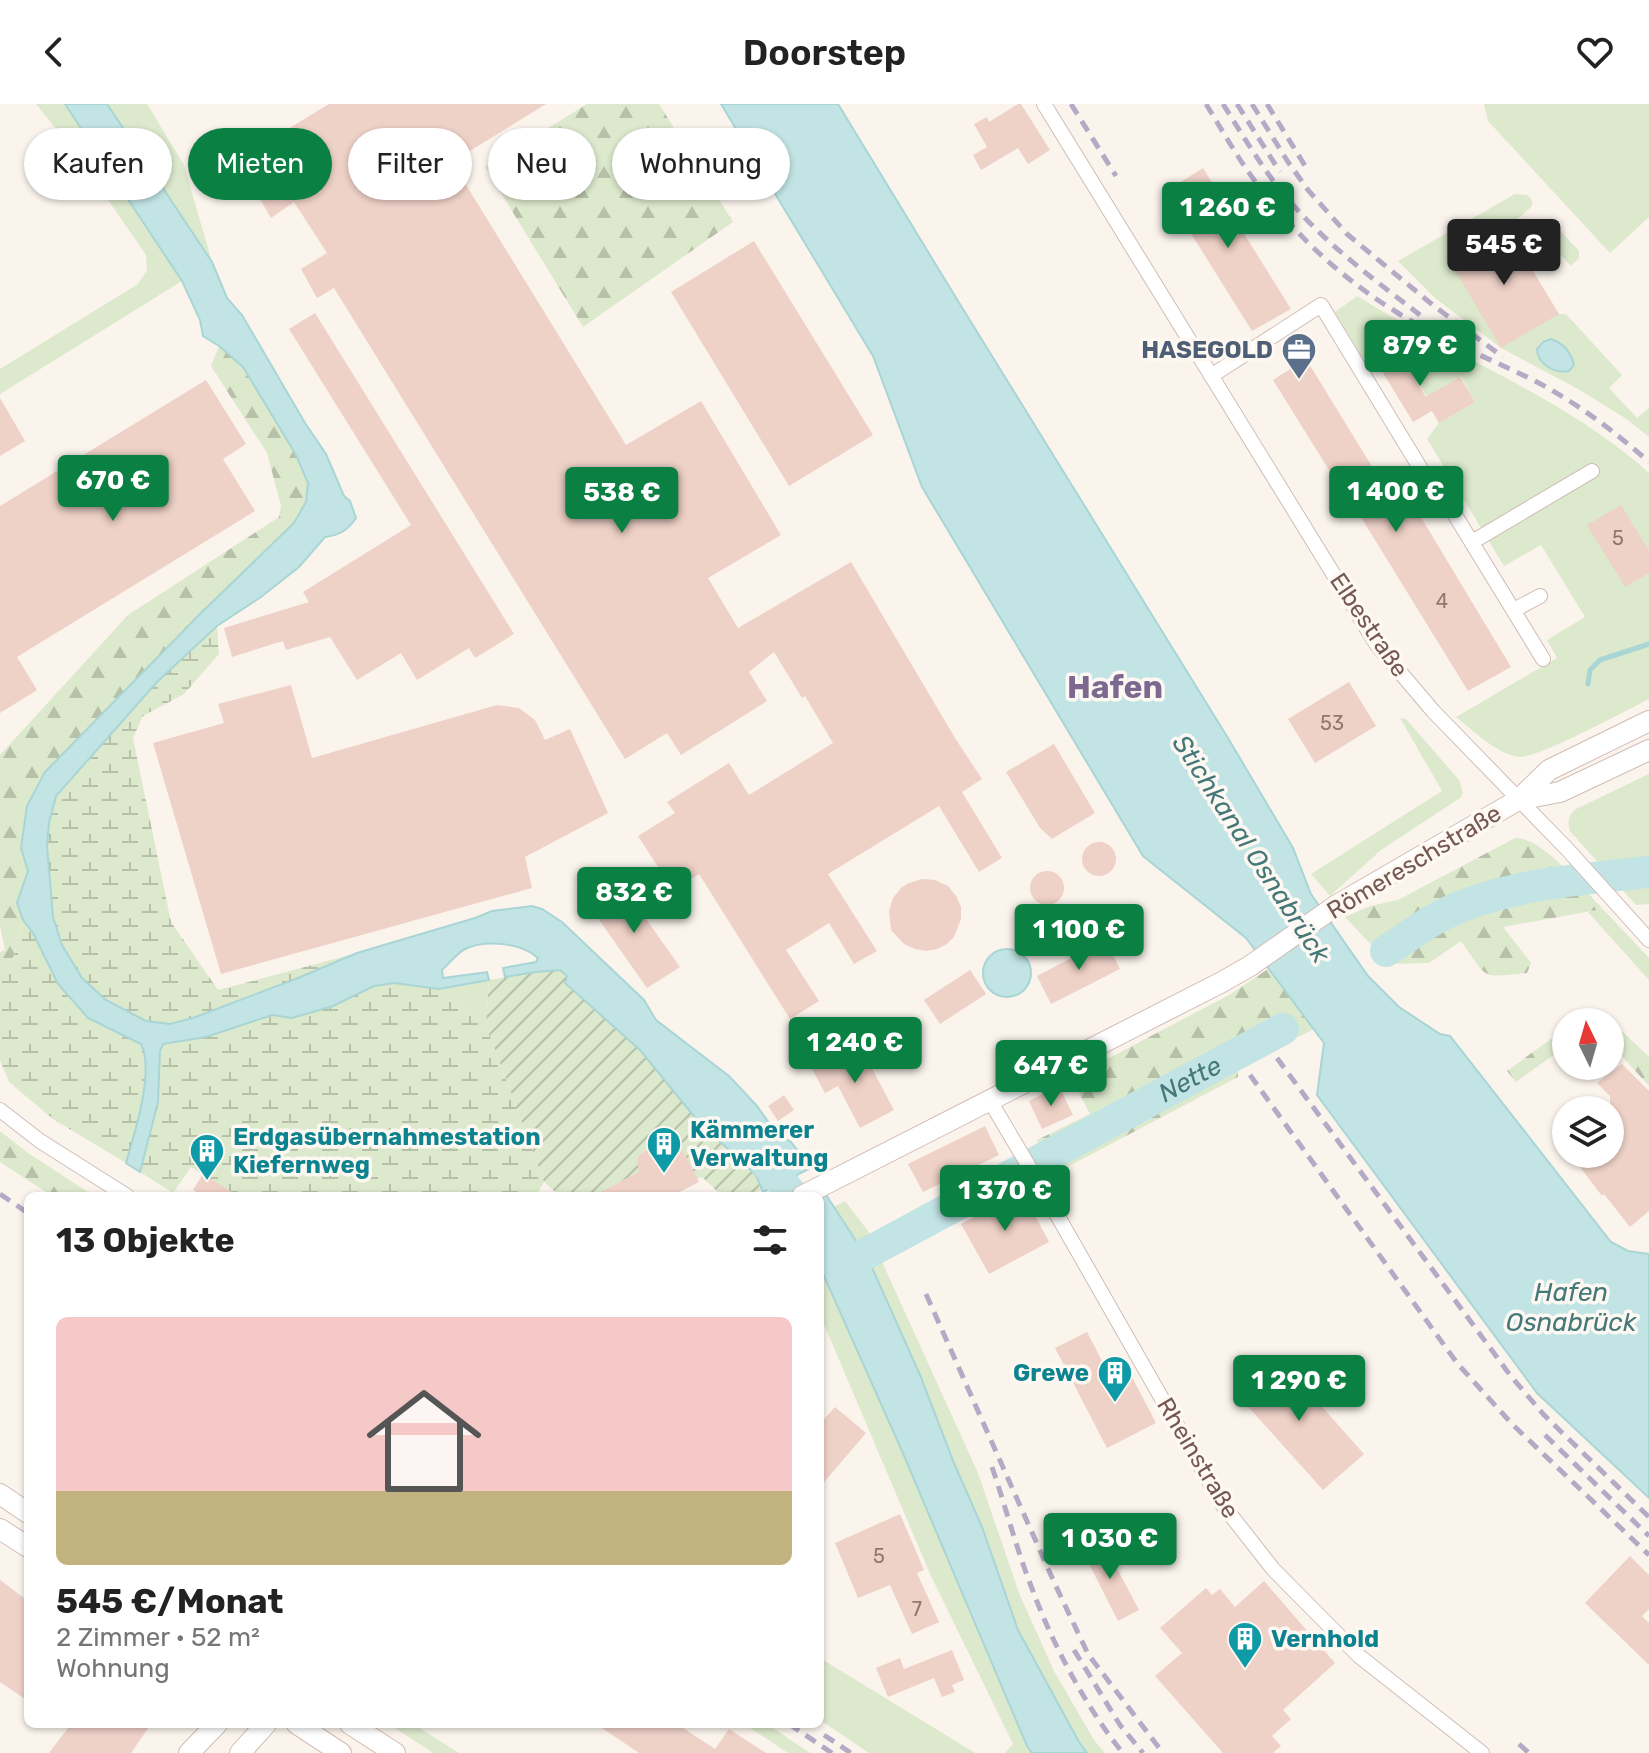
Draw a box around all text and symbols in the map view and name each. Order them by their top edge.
icon: back [32,30,76,74]
icon: heart [1573,30,1617,74]
text: Doorstep [743,31,906,74]
chip: Kaufen [24,128,172,200]
chip: Mieten [188,128,332,200]
chip: Filter [348,128,472,200]
chip: Neu [488,128,596,200]
chip: Wohnung [612,128,790,200]
pin: 1 260 € [1154,182,1302,250]
text: 1 260 € [1180,192,1276,223]
pin: 545 € [1448,219,1560,287]
text: 545 € [1465,229,1543,260]
pin: 879 € [1364,320,1476,388]
text: 879 € [1382,330,1458,361]
office icon: HASEGOLD [1280,331,1318,381]
place label: HASEGOLD [1141,336,1273,364]
pin: 670 € [57,455,169,523]
text: 670 € [76,465,150,496]
pin: 1 400 € [1322,466,1470,534]
pin: 538 € [566,467,678,535]
text: 1 400 € [1347,476,1445,507]
text: 538 € [583,477,661,508]
house number: 5 [1612,526,1624,550]
street label: Elbestraße [1324,568,1414,682]
house number: 4 [1436,589,1448,613]
district label: Hafen [1067,668,1163,706]
house number: 53 [1320,711,1344,735]
water label: Stichkanal Osnabrück [1166,729,1337,969]
street label: Römereschstraße [1322,799,1506,925]
pin: 832 € [578,867,690,935]
text: 832 € [595,877,673,908]
pin: 1 100 € [1005,904,1153,972]
text: 1 100 € [1033,914,1125,945]
north arrow [1552,1008,1624,1080]
map controls [1552,1008,1624,1168]
pin: 1 240 € [781,1017,929,1085]
text: 1 240 € [807,1027,903,1058]
pin: 647 € [995,1040,1107,1108]
water label: Nette [1153,1049,1227,1109]
text: 647 € [1014,1050,1088,1081]
button: layers [1552,1096,1624,1168]
place label: Kämmerer Verwaltung [690,1116,828,1172]
place label: Erdgasübernahmestation Kiefernweg [233,1123,541,1179]
building icon: Kämmerer Verwaltung [645,1125,683,1175]
building icon: Erdgasübernahmestation Kiefernweg [188,1132,226,1182]
pin: 1 370 € [931,1165,1079,1233]
text: 1 370 € [958,1175,1052,1206]
icon: filters [748,1218,792,1262]
text: 13 Objekte [56,1220,235,1261]
water label: Hafen Osnabrück [1506,1277,1637,1338]
building icon: Grewe [1096,1354,1134,1404]
pin: 1 290 € [1225,1355,1373,1423]
place label: Grewe [1013,1359,1089,1387]
text: 1 290 € [1251,1365,1347,1396]
icon: home [352,1369,496,1513]
street label: Rheinstraße [1151,1393,1245,1523]
pin: 1 030 € [1036,1513,1184,1581]
text: 1 030 € [1062,1523,1158,1554]
house number: 5 [873,1544,885,1568]
text: 545 €/Monat [56,1581,283,1622]
house number: 7 [912,1597,922,1621]
building icon: Vernhold [1226,1620,1264,1670]
text: 2 Zimmer · 52 m² [56,1622,260,1653]
place label: Vernhold [1271,1625,1379,1653]
text: Wohnung [56,1653,170,1684]

